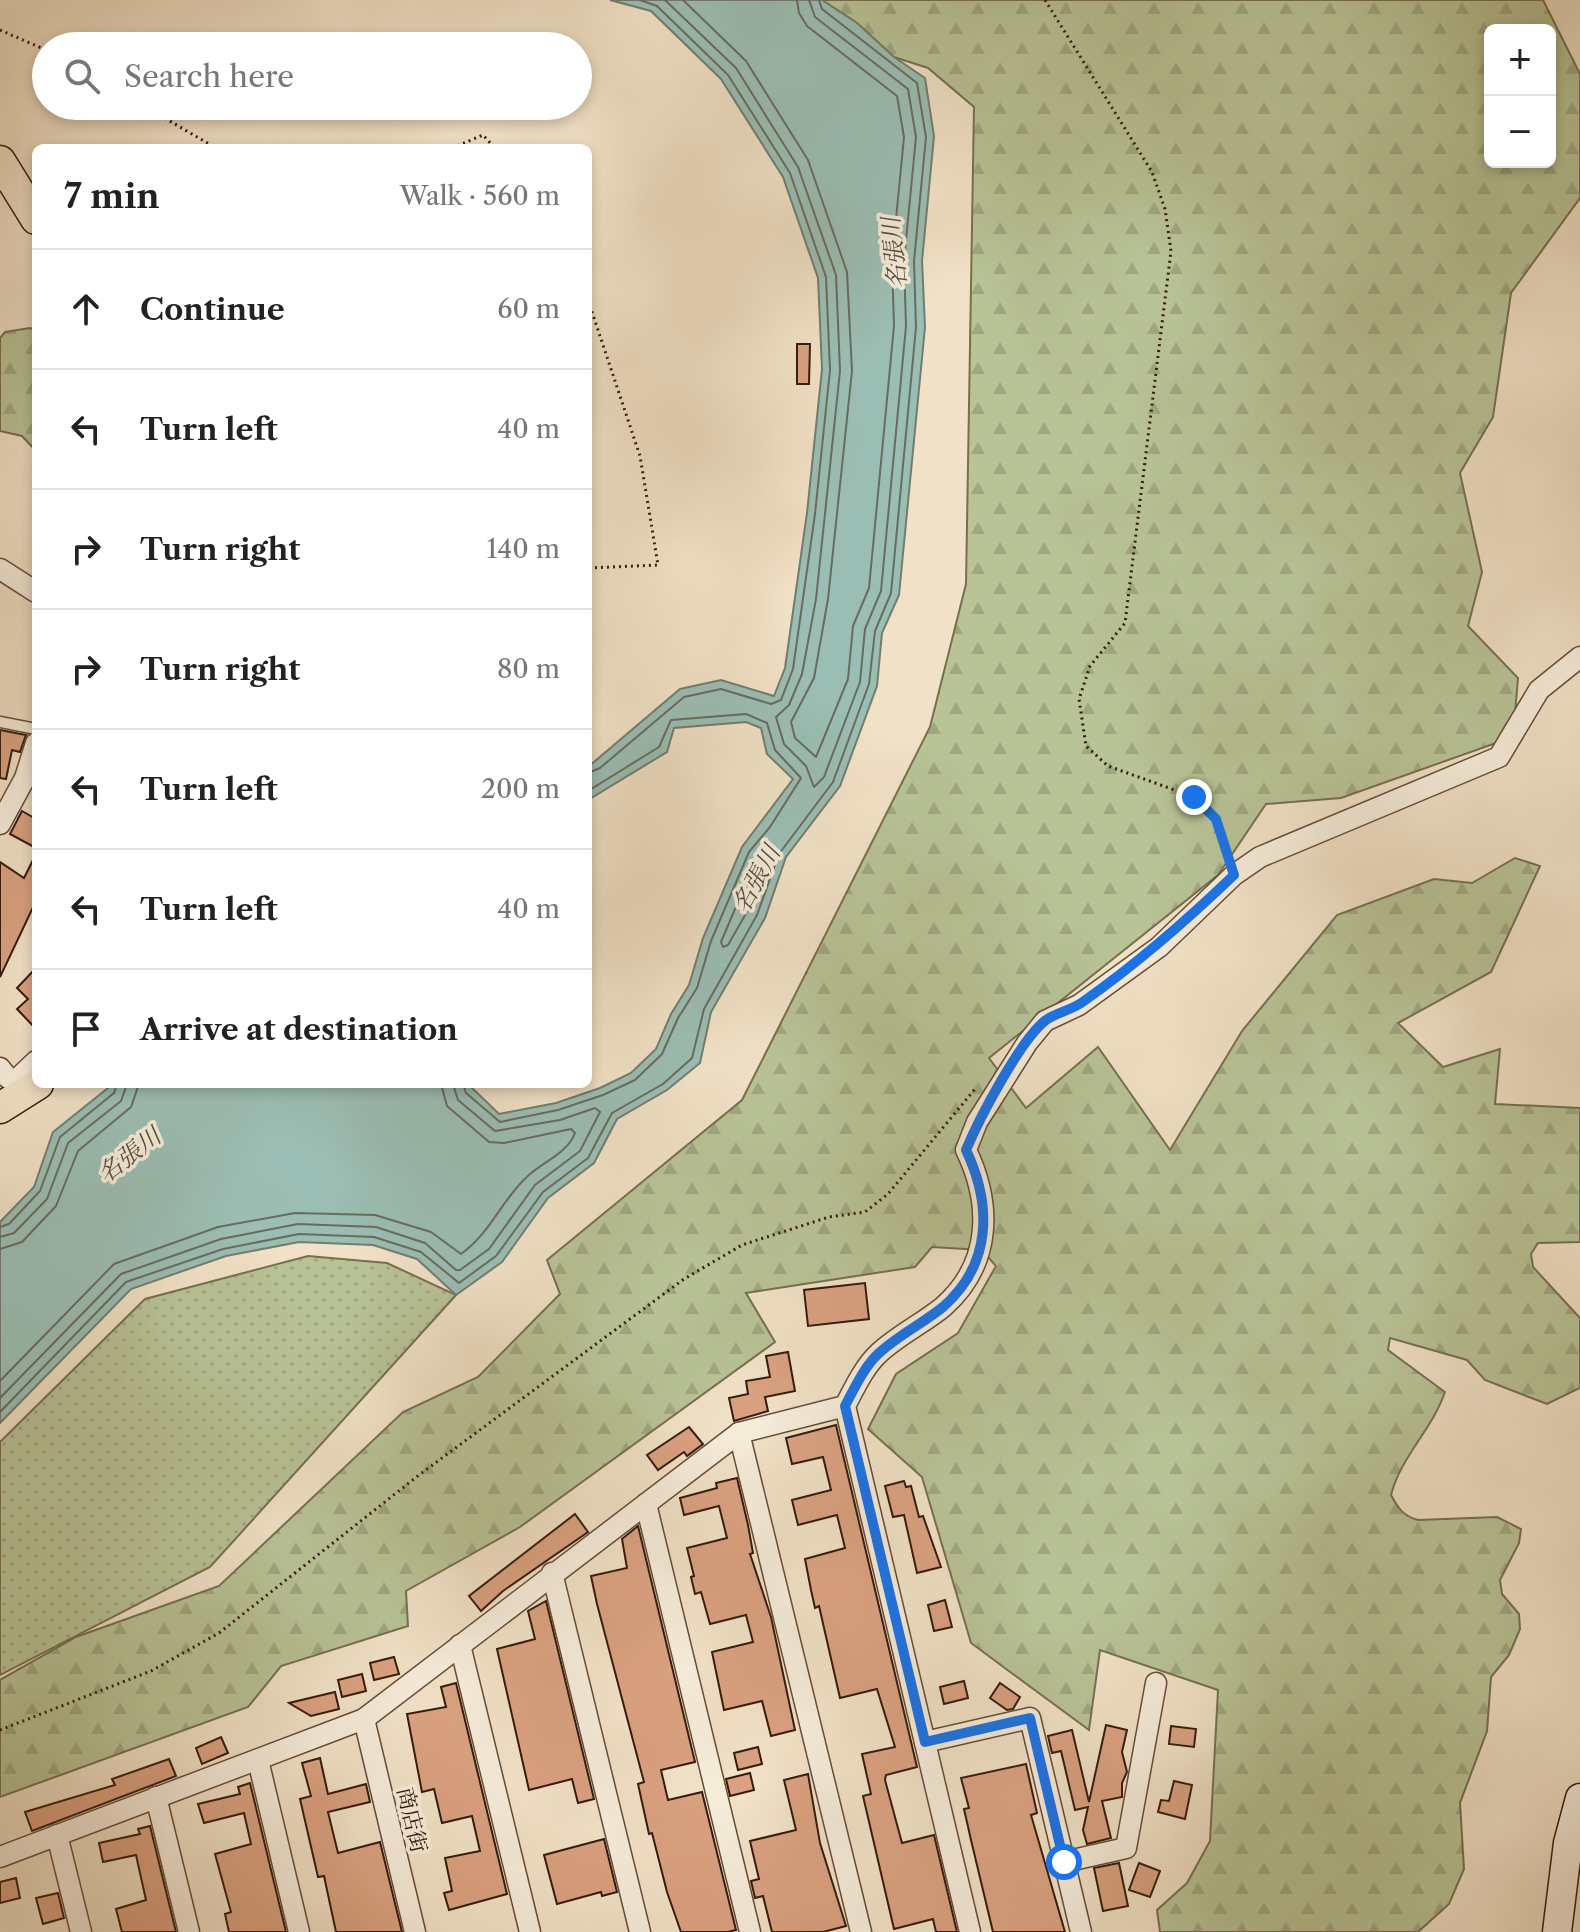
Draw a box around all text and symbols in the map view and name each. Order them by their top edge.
map controls [1484,24,1556,168]
button: + [1484,24,1556,96]
search box [32,32,592,120]
icon: search [60,54,104,98]
text: Search here [124,58,294,95]
button: − [1484,96,1556,168]
text: 7 min [64,175,160,217]
text: Walk · 560 m [400,180,560,212]
water label: 名張川 [876,213,912,290]
icon: ahead [64,287,108,331]
text: Continue [140,291,285,328]
text: 60 m [497,293,560,325]
icon: left [64,407,108,451]
text: Turn left [140,411,277,448]
text: 40 m [497,413,560,445]
icon: right [64,527,108,571]
text: Turn right [140,531,300,568]
text: 140 m [486,533,560,565]
icon: right [64,647,108,691]
text: Turn right [140,651,300,688]
text: 80 m [497,653,560,685]
icon: left [64,767,108,811]
text: Turn left [140,771,277,808]
text: 200 m [481,773,560,805]
route end [1176,779,1212,815]
water label: 名張川 [726,838,787,918]
icon: left [64,887,108,931]
text: Turn left [140,891,277,928]
text: 40 m [497,893,560,925]
icon: arrive [64,1007,108,1051]
text: Arrive at destination [140,1011,458,1048]
water label: 名張川 [92,1120,169,1189]
street label: 商店街 [391,1785,433,1855]
route start [1046,1844,1082,1880]

